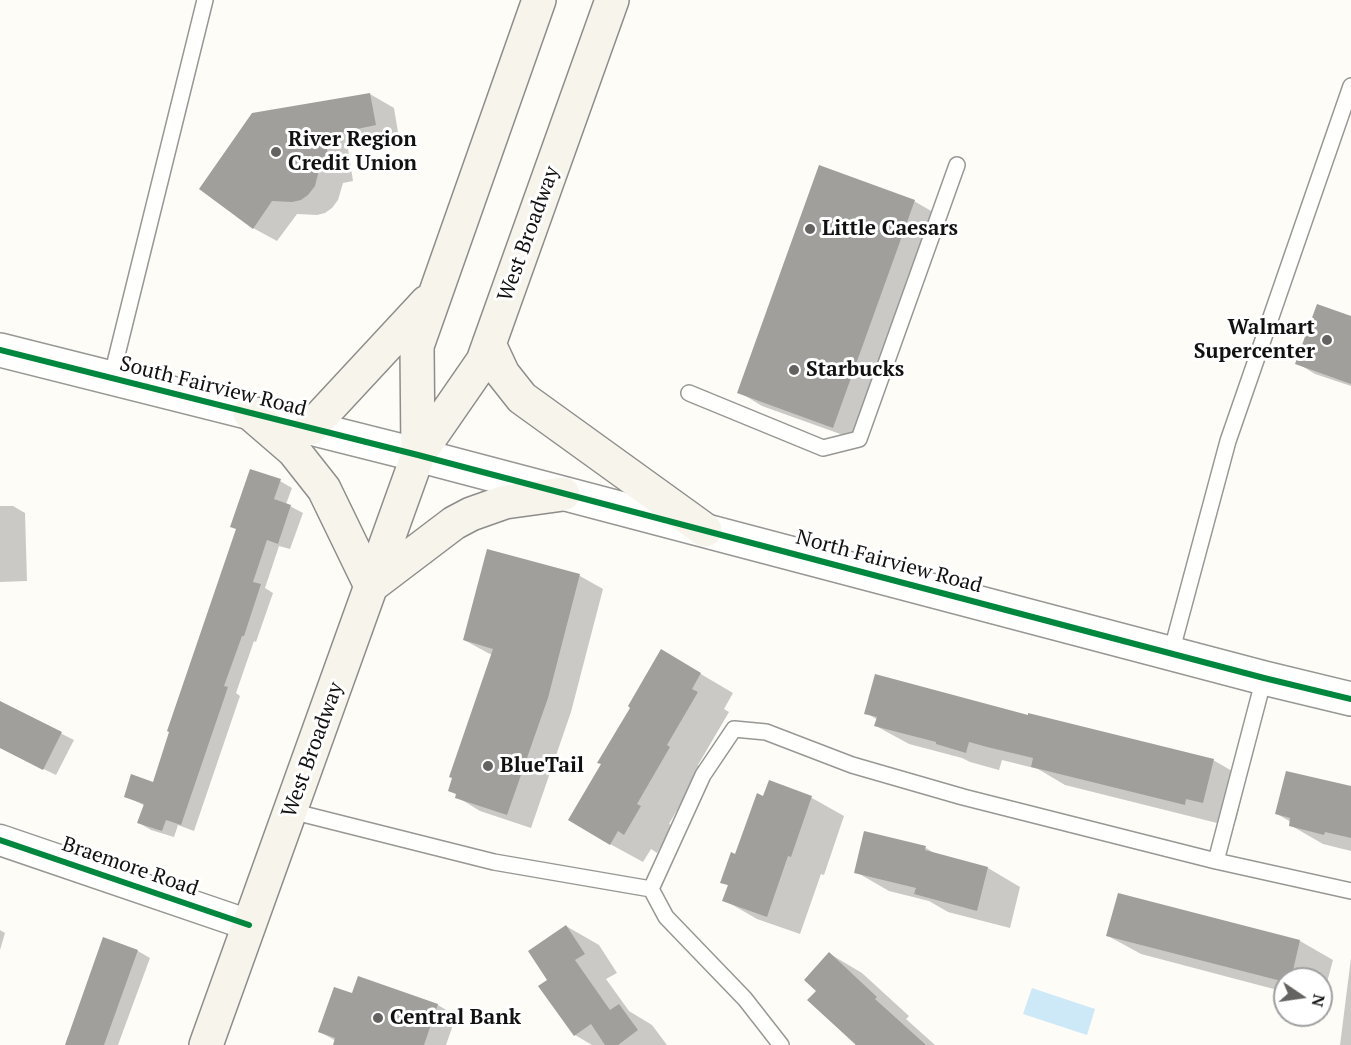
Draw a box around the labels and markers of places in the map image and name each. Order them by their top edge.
place label: River Region Credit Union [288,127,417,177]
marker: River Region Credit Union [269,145,283,159]
place label: Little Caesars [822,216,958,242]
marker: Little Caesars [803,222,817,236]
place label: Walmart Supercenter [1194,315,1315,365]
marker: Walmart Supercenter [1320,333,1334,347]
place label: Starbucks [806,357,904,383]
marker: Starbucks [787,363,801,377]
place label: BlueTail [500,753,584,779]
marker: BlueTail [481,759,495,773]
place label: Central Bank [390,1005,521,1031]
marker: Central Bank [371,1011,385,1025]

